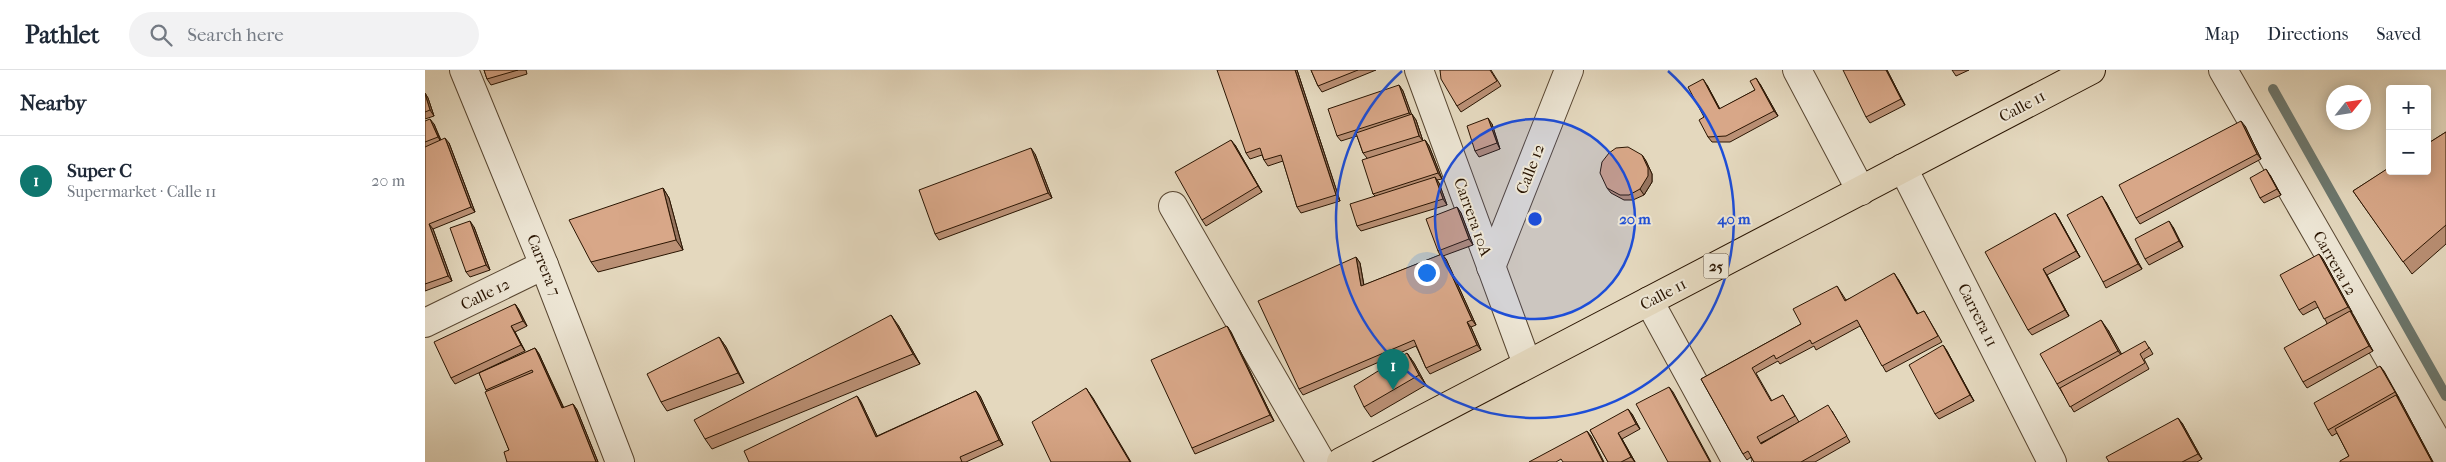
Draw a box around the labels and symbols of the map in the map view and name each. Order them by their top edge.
north arrow [2326,85,2371,130]
street label: Calle 11 [1996,86,2048,126]
street label: Calle 12 [1512,141,1548,197]
street label: Carrera 10A [1450,175,1496,259]
centre of rings [1526,210,1544,228]
text: 20 m [1619,210,1651,228]
text: 40 m [1717,210,1751,228]
street label: Carrera 12 [2309,227,2361,299]
street label: Carrera 7 [523,231,565,299]
road number: 25 [1703,254,1729,278]
your location [1414,260,1440,286]
street label: Calle 12 [457,274,513,314]
street label: Calle 11 [1637,274,1689,314]
street label: Carrera 11 [1954,280,2002,350]
pin: 1 [1377,349,1409,390]

